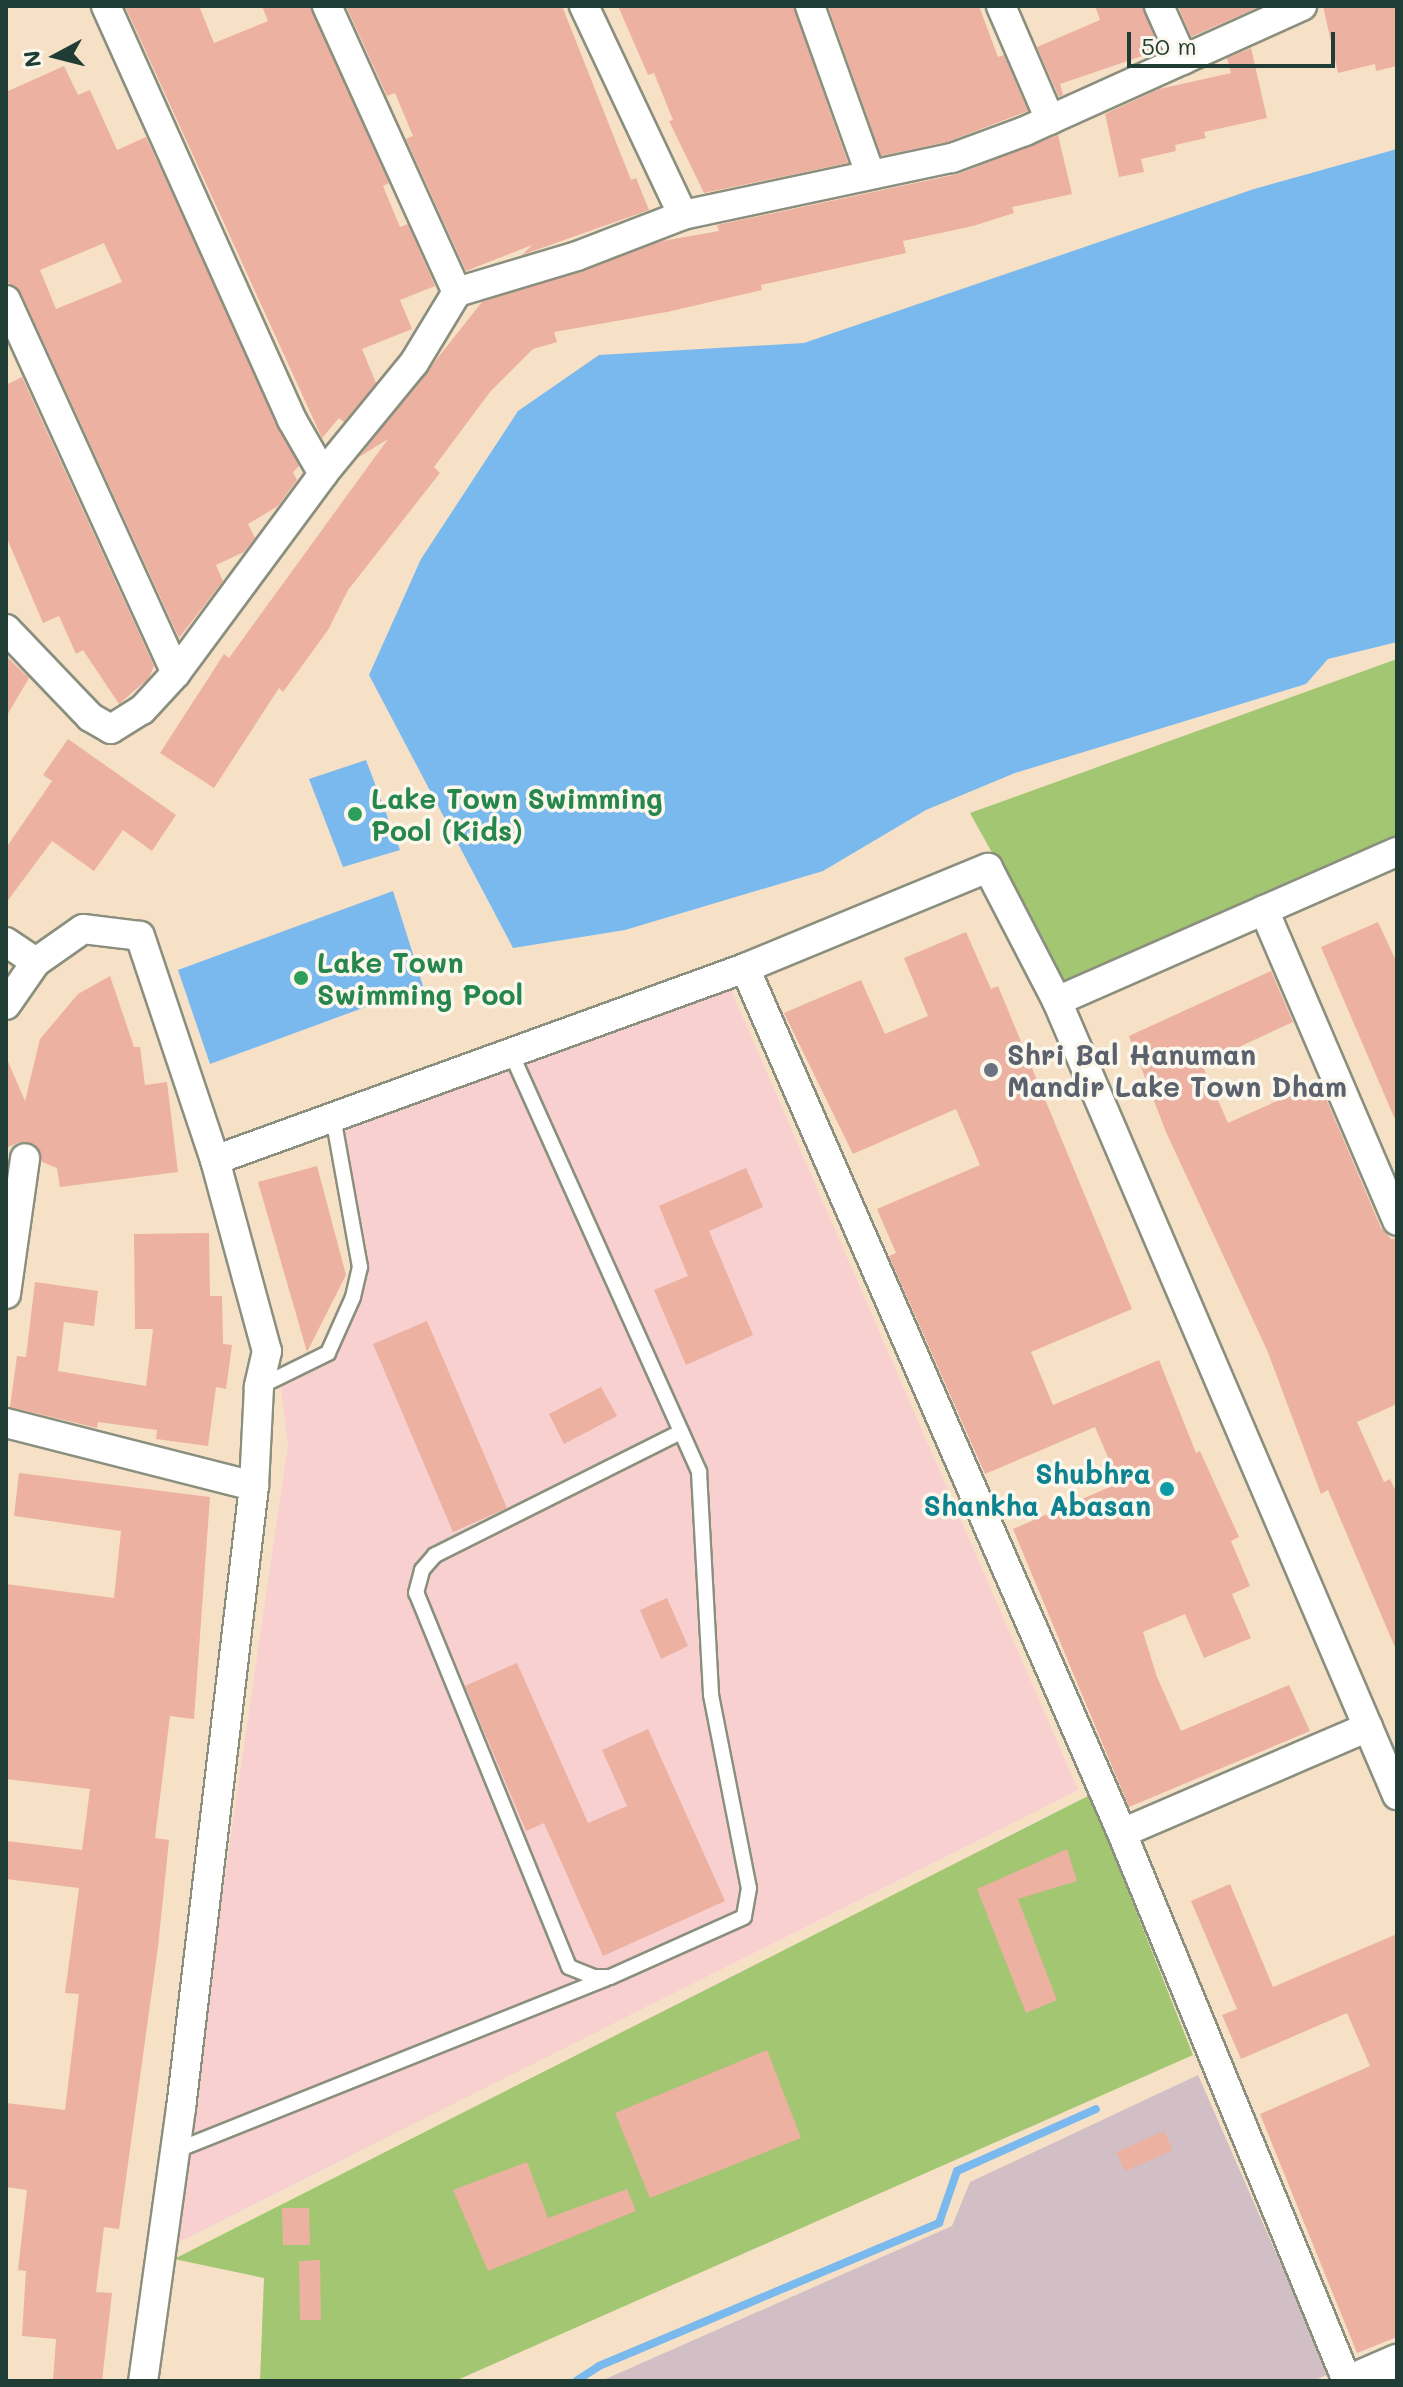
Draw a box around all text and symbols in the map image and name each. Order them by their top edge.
north arrow [16,16,96,96]
scale bar [1131,16,1339,66]
text: 50 m [1141,30,1197,61]
text: N [16,49,47,69]
place label: Lake Town Swimming Pool (Kids) [371,781,663,847]
marker: Lake Town Swimming Pool (Kids) [346,805,364,823]
place label: Lake Town Swimming Pool [317,945,523,1011]
marker: Lake Town Swimming Pool [292,969,310,987]
place label: Shri Bal Hanuman Mandir Lake Town Dham [1007,1037,1347,1103]
marker: Shri Bal Hanuman Mandir Lake Town Dham [982,1061,1000,1079]
place label: Shubhra Shankha Abasan [923,1456,1151,1522]
marker: Shubhra Shankha Abasan [1158,1480,1176,1498]

